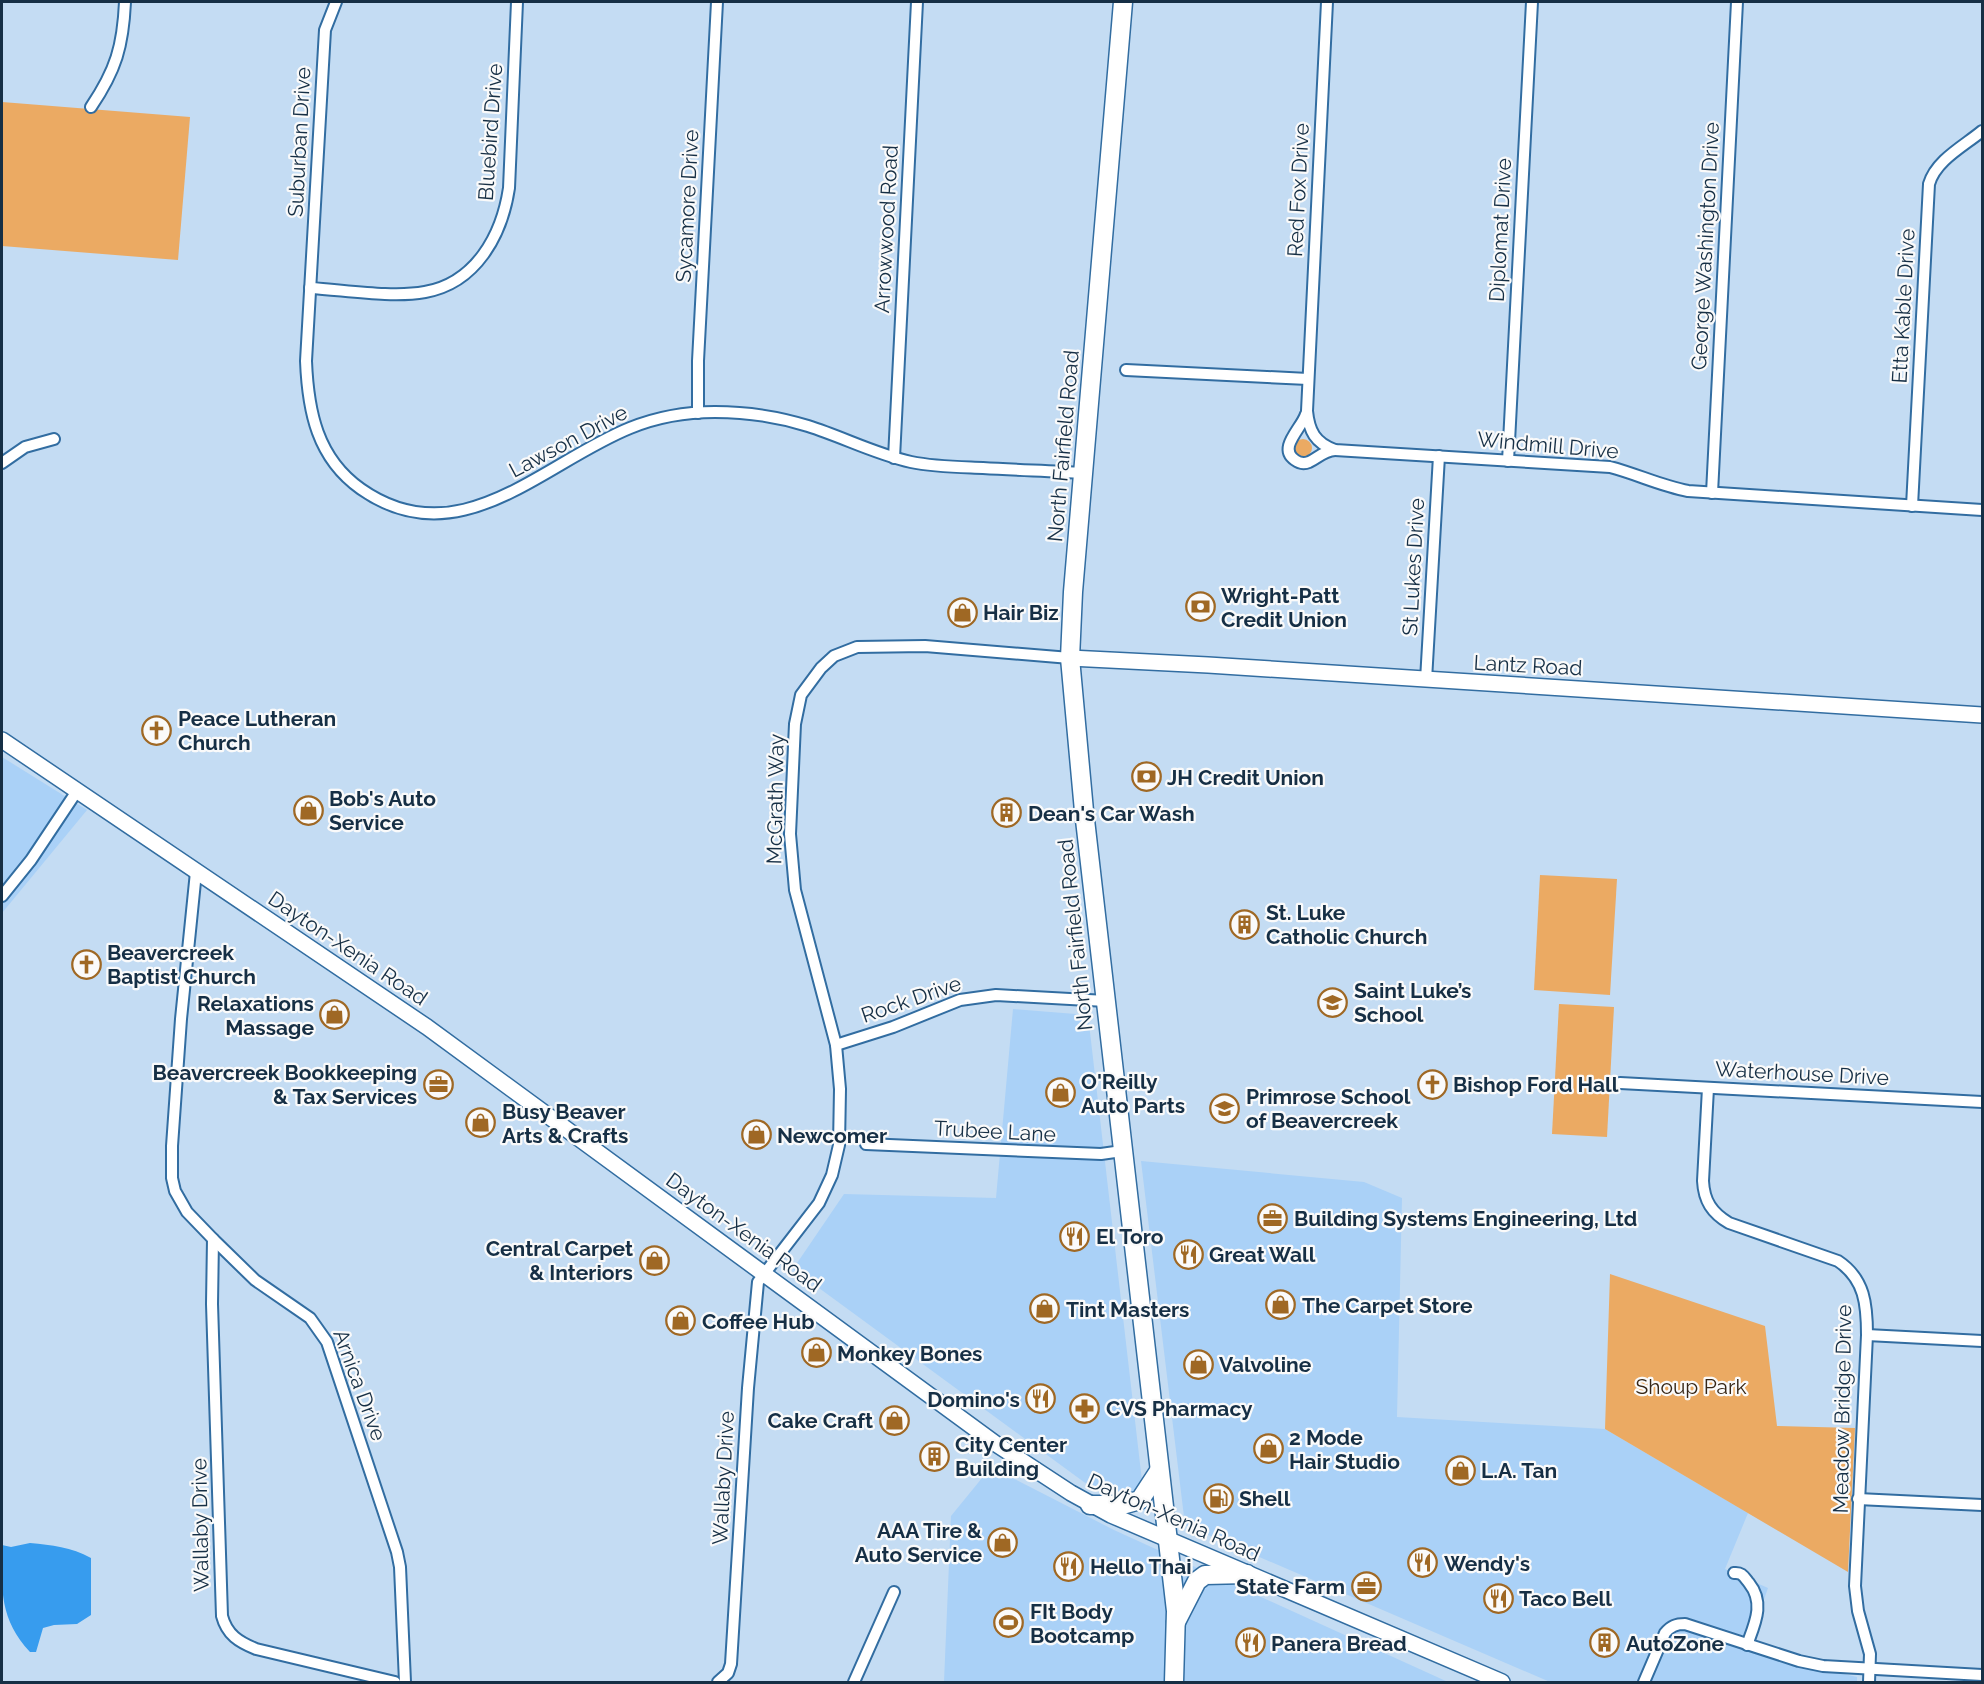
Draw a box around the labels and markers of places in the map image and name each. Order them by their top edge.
place label: Wright-Patt Credit Union [1221,583,1347,632]
bank icon: Wright-Patt Credit Union [1184,591,1216,623]
shop icon: Hair Biz [946,596,978,628]
place label: Hair Biz [983,600,1059,625]
place label: Peace Lutheran Church [178,706,336,755]
church icon: Peace Lutheran Church [141,714,173,746]
bank icon: JH Credit Union [1130,761,1162,793]
place label: JH Credit Union [1167,765,1324,790]
place label: Bob's Auto Service [329,786,436,835]
shop icon: Bob's Auto Service [292,794,324,826]
building icon: Dean's Car Wash [991,797,1023,829]
place label: Dean's Car Wash [1028,801,1195,826]
place label: St. Luke Catholic Church [1266,900,1427,949]
building icon: St. Luke Catholic Church [1229,908,1261,940]
place label: Beavercreek Baptist Church [107,940,256,989]
church icon: Beavercreek Baptist Church [70,948,102,980]
place label: Saint Luke’s School [1354,978,1471,1027]
school or university icon: Saint Luke’s School [1317,986,1349,1018]
place label: Relaxations Massage [197,991,314,1040]
shop icon: Relaxations Massage [319,999,351,1031]
place label: Beavercreek Bookkeeping & Tax Services [153,1060,417,1109]
office icon: Beavercreek Bookkeeping & Tax Services [422,1068,454,1100]
church icon: Bishop Ford Hall [1416,1068,1448,1100]
place label: O'Reilly Auto Parts [1081,1069,1185,1118]
place label: Bishop Ford Hall [1453,1072,1619,1097]
shop icon: O'Reilly Auto Parts [1044,1077,1076,1109]
place label: Primrose School of Beavercreek [1246,1084,1411,1133]
school or university icon: Primrose School of Beavercreek [1209,1092,1241,1124]
place label: Busy Beaver Arts & Crafts [502,1099,628,1148]
shop icon: Busy Beaver Arts & Crafts [465,1107,497,1139]
shop icon: Newcomer [740,1119,772,1151]
place label: Newcomer [777,1123,887,1148]
office icon: Building Systems Engineering, Ltd [1257,1202,1289,1234]
place label: Building Systems Engineering, Ltd [1294,1206,1637,1231]
restaurant icon: El Toro [1059,1220,1091,1252]
place label: El Toro [1096,1224,1164,1249]
place label: Central Carpet & Interiors [486,1236,633,1285]
restaurant icon: Great Wall [1172,1238,1204,1270]
place label: Great Wall [1209,1242,1316,1267]
shop icon: Central Carpet & Interiors [638,1244,670,1276]
shop icon: The Carpet Store [1265,1289,1297,1321]
shop icon: Tint Masters [1029,1293,1061,1325]
place label: The Carpet Store [1302,1293,1473,1318]
place label: Tint Masters [1066,1297,1190,1322]
shop icon: Coffee Hub [665,1305,697,1337]
place label: Coffee Hub [702,1309,814,1334]
shop icon: Monkey Bones [800,1337,832,1369]
place label: Monkey Bones [837,1341,982,1366]
shop icon: Valvoline [1182,1348,1214,1380]
place label: Valvoline [1219,1352,1312,1377]
restaurant icon: Domino's [1025,1383,1057,1415]
place label: Domino's [927,1387,1020,1412]
pharmacy icon: CVS Pharmacy [1069,1392,1101,1424]
place label: CVS Pharmacy [1106,1396,1253,1421]
shop icon: Cake Craft [878,1404,910,1436]
place label: Cake Craft [767,1408,873,1433]
place label: 2 Mode Hair Studio [1289,1425,1400,1474]
place label: City Center Building [955,1432,1067,1481]
shop icon: 2 Mode Hair Studio [1252,1433,1284,1465]
building icon: City Center Building [918,1440,950,1472]
shop icon: L.A. Tan [1444,1454,1476,1486]
place label: L.A. Tan [1481,1458,1557,1483]
fuel station icon: Shell [1202,1482,1234,1514]
place label: Shell [1239,1486,1291,1511]
place label: AAA Tire & Auto Service [855,1518,982,1567]
shop icon: AAA Tire & Auto Service [987,1526,1019,1558]
restaurant icon: Wendy's [1407,1547,1439,1579]
restaurant icon: Hello Thai [1053,1550,1085,1582]
place label: Wendy's [1444,1551,1530,1576]
place label: Hello Thai [1090,1554,1192,1579]
office icon: State Farm [1350,1570,1382,1602]
place label: State Farm [1236,1574,1345,1599]
restaurant icon: Taco Bell [1482,1582,1514,1614]
place label: Taco Bell [1519,1586,1612,1611]
place label: FIt Body Bootcamp [1030,1599,1134,1648]
sports icon: FIt Body Bootcamp [993,1607,1025,1639]
restaurant icon: Panera Bread [1234,1627,1266,1659]
building icon: AutoZone [1589,1627,1621,1659]
place label: Panera Bread [1271,1631,1407,1656]
place label: AutoZone [1626,1631,1724,1656]

